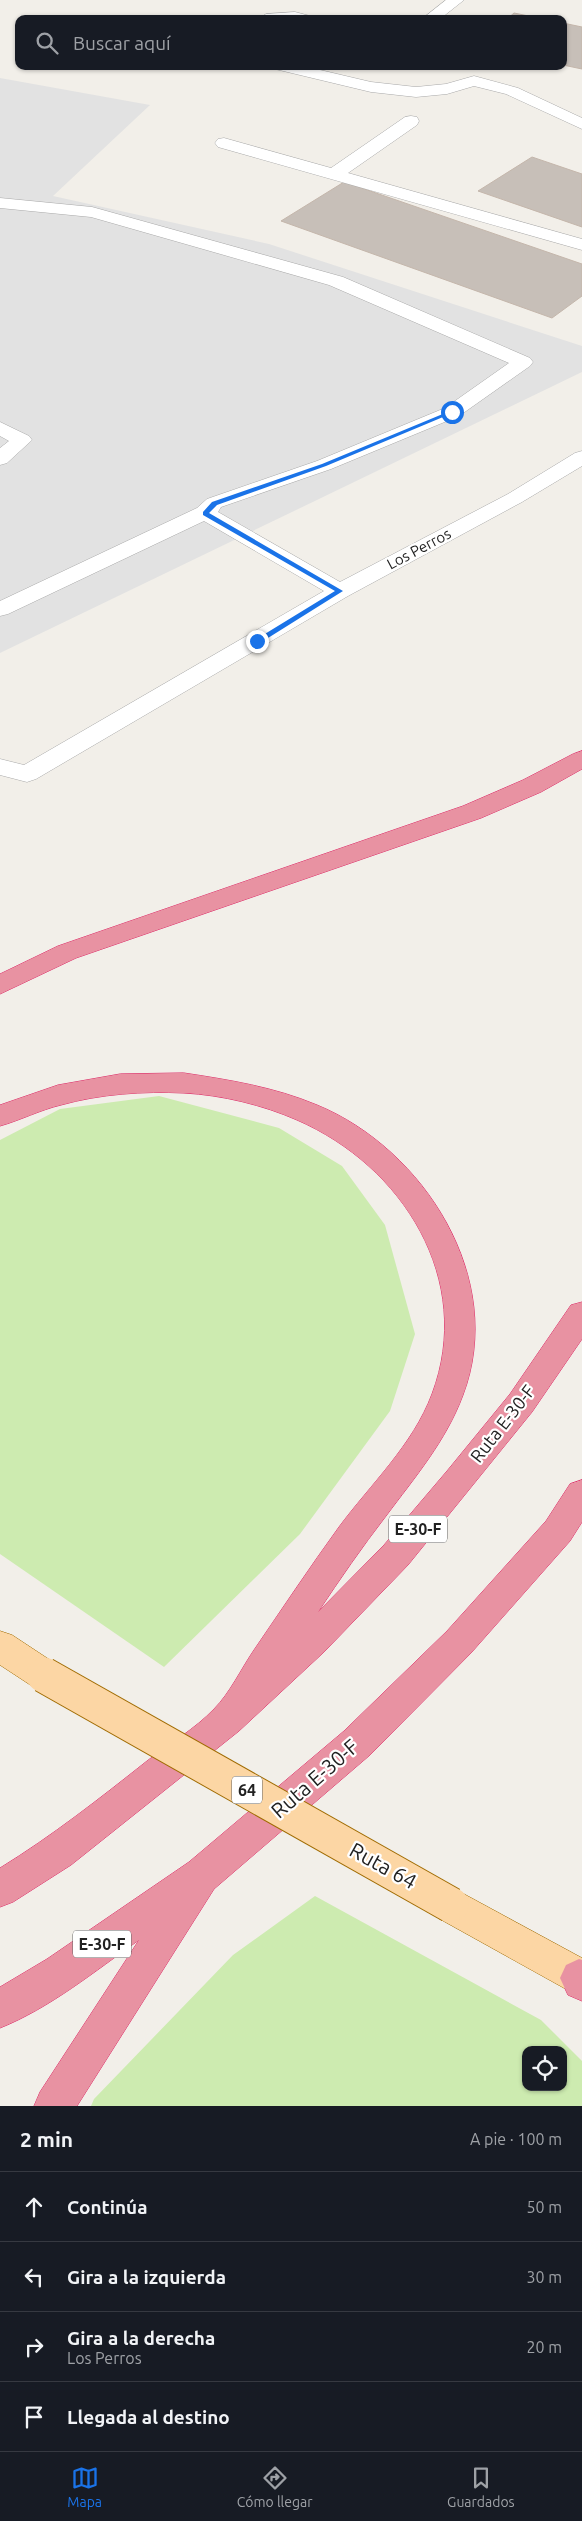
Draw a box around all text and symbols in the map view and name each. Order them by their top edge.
search box [15,15,567,70]
icon: search [33,29,61,57]
text: Buscar aquí [73,32,171,54]
route start [441,401,464,424]
street label: Los Perros [384,525,454,572]
route end [246,630,269,653]
street label: Ruta E-30-F [466,1381,538,1466]
road number: E-30-F [389,1516,447,1542]
street label: Ruta E-30-F [266,1734,363,1823]
road number: 64 [232,1776,262,1804]
street label: Ruta 64 [346,1837,421,1893]
road number: E-30-F [73,1930,131,1958]
map controls [522,2046,567,2091]
button: locate [522,2046,567,2091]
text: 2 min [20,2127,73,2151]
text: A pie · 100 m [470,2130,562,2148]
icon: ahead [20,2193,48,2221]
text: Continúa [67,2196,148,2218]
text: 50 m [526,2198,562,2216]
icon: left [20,2263,48,2291]
text: Gira a la izquierda [67,2266,226,2288]
text: 30 m [526,2268,562,2286]
text: Gira a la derecha [67,2327,215,2349]
icon: right [20,2333,48,2361]
text: 20 m [526,2338,562,2356]
text: Los Perros [67,2349,142,2367]
icon: arrive [20,2403,48,2431]
text: Llegada al destino [67,2406,230,2428]
tab: Mapa [67,2464,102,2510]
tab: Cómo llegar [237,2464,313,2510]
tab: Guardados [447,2464,515,2510]

